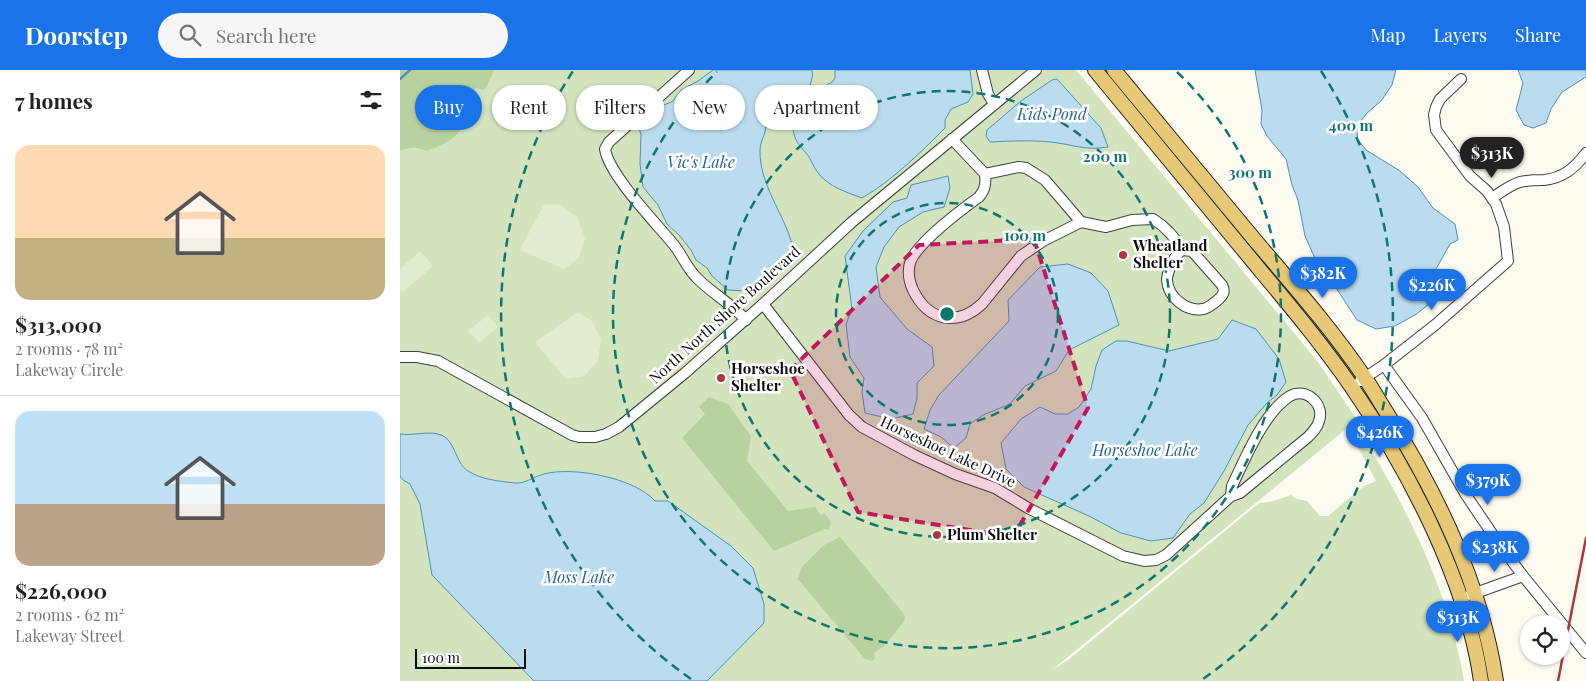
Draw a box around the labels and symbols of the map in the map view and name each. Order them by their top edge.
water label: Kids Pond [1016,103,1088,124]
text: 400 m [1329,115,1374,135]
pin: $313K [1457,136,1527,179]
text: 200 m [1083,146,1128,166]
water label: Vic's Lake [667,151,735,172]
text: 300 m [1228,162,1272,182]
text: 100 m [1004,225,1047,245]
place label: Wheatland Shelter [1132,235,1208,272]
street label: North North Shore Boulevard [645,241,804,388]
marker: Wheatland Shelter [1117,249,1129,261]
pin: $382K [1288,256,1358,299]
pin: $226K [1397,268,1467,311]
centre of rings [938,305,956,323]
place label: Horseshoe Shelter [731,358,805,395]
marker: Horseshoe Shelter [715,372,727,384]
street label: Horseshoe Lake Drive [877,411,1019,491]
pin: $426K [1345,416,1415,458]
water label: Horseshoe Lake [1091,439,1198,460]
pin: $379K [1453,464,1523,506]
place label: Plum Shelter [947,524,1037,544]
marker: Plum Shelter [931,529,943,541]
pin: $238K [1460,530,1530,573]
water label: Moss Lake [543,566,614,587]
pin: $313K [1423,600,1493,643]
scale bar [415,646,526,669]

